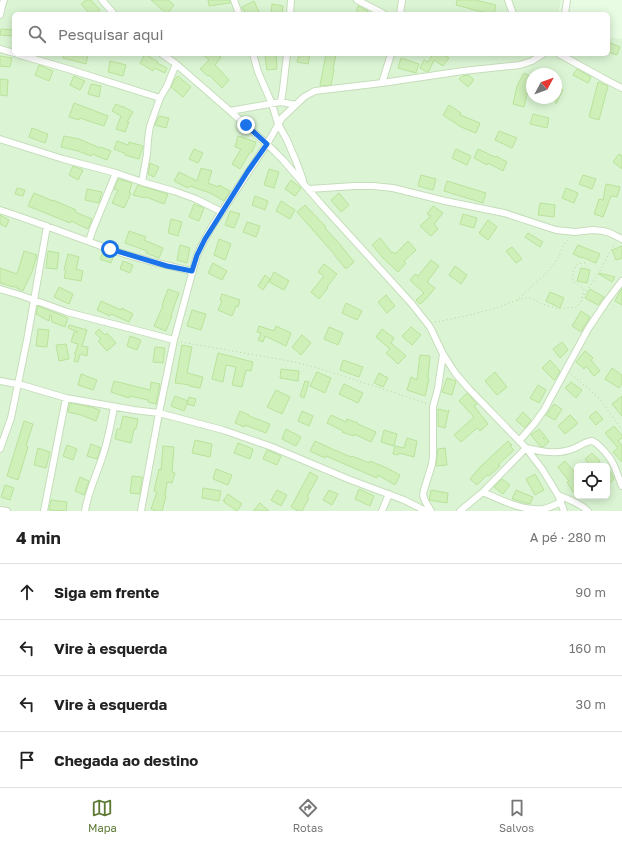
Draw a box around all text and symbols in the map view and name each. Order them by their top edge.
search box [12,12,610,56]
icon: search [26,23,48,45]
text: Pesquisar aqui [58,25,163,43]
north arrow [526,68,562,104]
route end [237,116,255,134]
route start [101,240,119,258]
map controls [574,463,610,499]
button: locate [574,463,610,499]
text: 4 min [16,527,61,548]
text: A pé · 280 m [530,529,606,545]
icon: ahead [16,581,38,603]
text: Siga em frente [54,583,159,601]
text: 90 m [575,584,606,600]
icon: left [16,637,38,659]
text: Vire à esquerda [54,639,167,657]
text: 160 m [569,640,606,656]
icon: left [16,693,38,715]
text: Vire à esquerda [54,695,167,713]
text: 30 m [576,696,606,712]
icon: arrive [16,749,38,771]
text: Chegada ao destino [54,751,198,769]
tab: Mapa [88,797,117,834]
tab: Rotas [293,797,323,834]
tab: Salvos [499,797,534,834]

